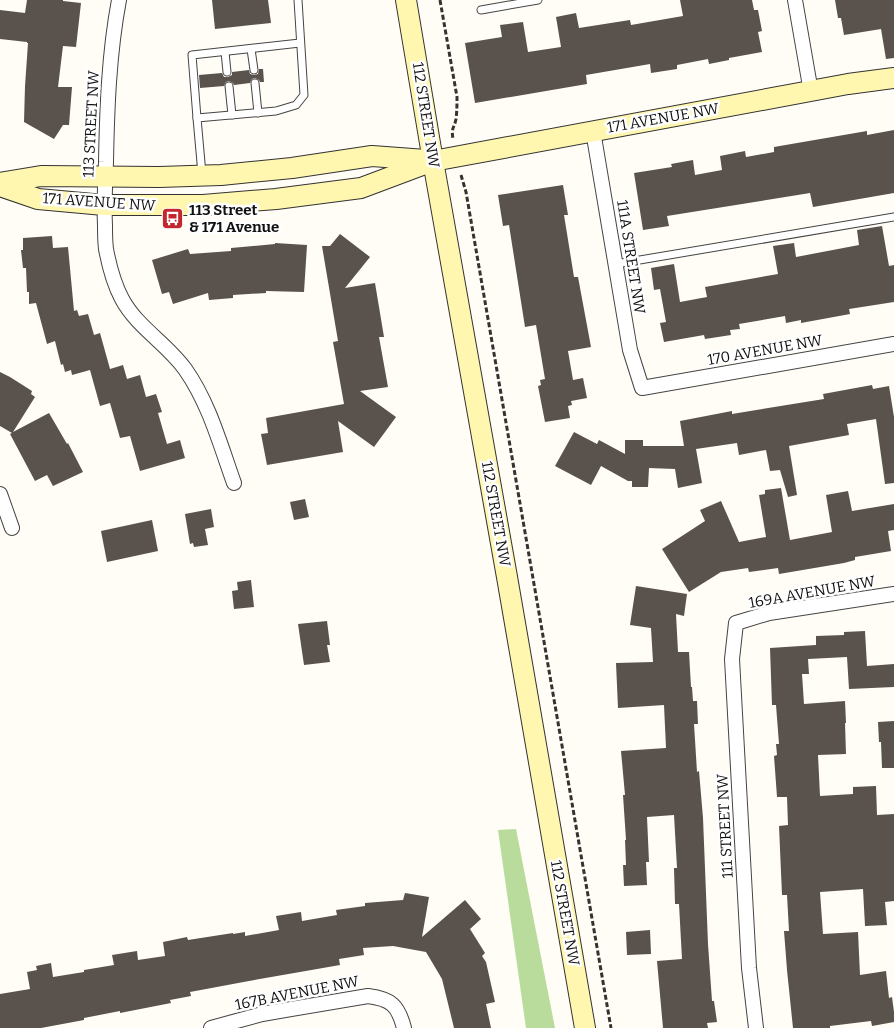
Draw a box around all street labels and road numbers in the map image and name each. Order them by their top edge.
street label: 112 STREET NW [409,61,443,170]
street label: 113 STREET NW [79,69,103,178]
street label: 171 AVENUE NW [606,99,721,137]
street label: 171 AVENUE NW [42,189,157,215]
street label: 111A STREET NW [613,199,649,316]
street label: 170 AVENUE NW [706,331,825,369]
street label: 112 STREET NW [478,460,514,569]
street label: 169A AVENUE NW [747,572,877,612]
street label: 111 STREET NW [713,773,737,879]
street label: 112 STREET NW [547,859,583,968]
street label: 167B AVENUE NW [234,972,361,1014]

